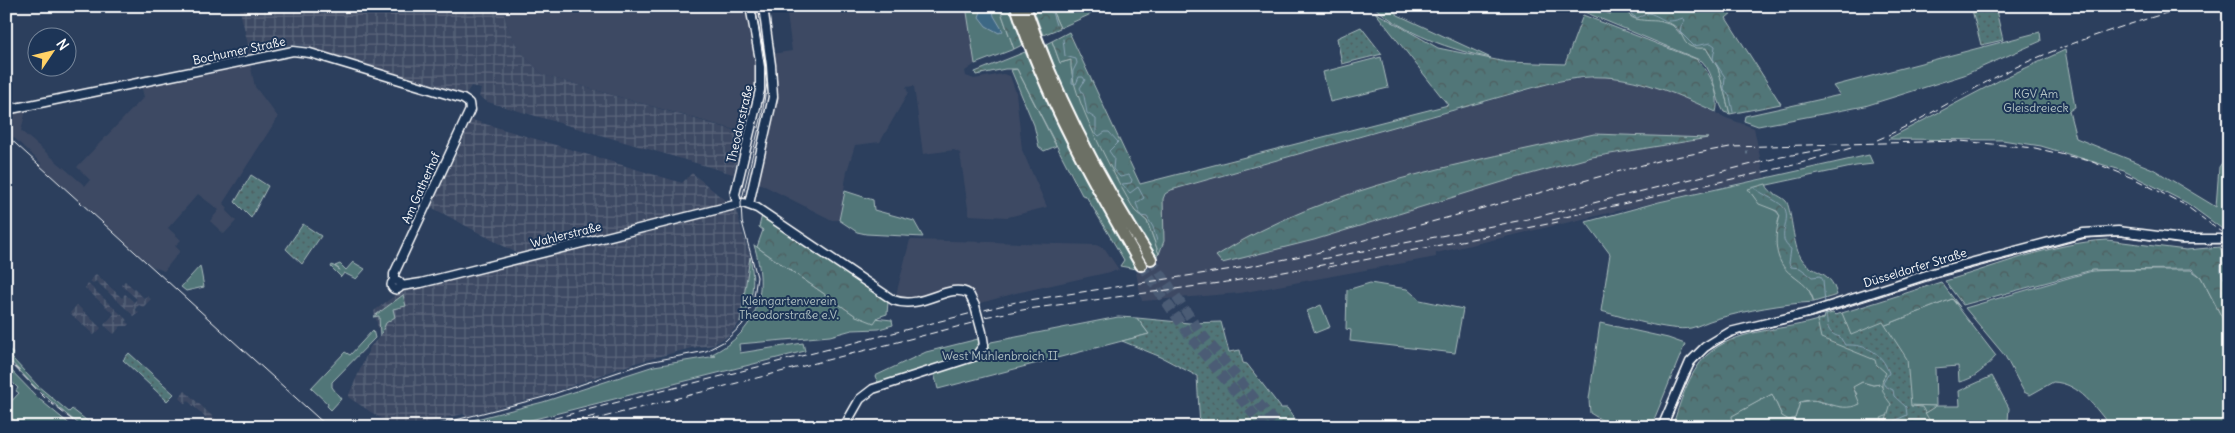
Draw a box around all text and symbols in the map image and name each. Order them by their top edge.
north arrow [28,28,78,78]
street label: Bochumer Straße [191,33,287,68]
text: N [52,35,73,54]
street label: Theodorstraße [723,84,756,164]
park label: KGV Am Gleisdreieck [2003,86,2069,115]
street label: Am Gatherhof [398,149,443,226]
street label: Wahlerstraße [529,218,603,251]
street label: Düsseldorfer Straße [1861,245,1968,290]
park label: Kleingartenverein Theodorstraße e.V. [739,293,839,322]
park label: West Mühlenbroich II [942,348,1058,363]

